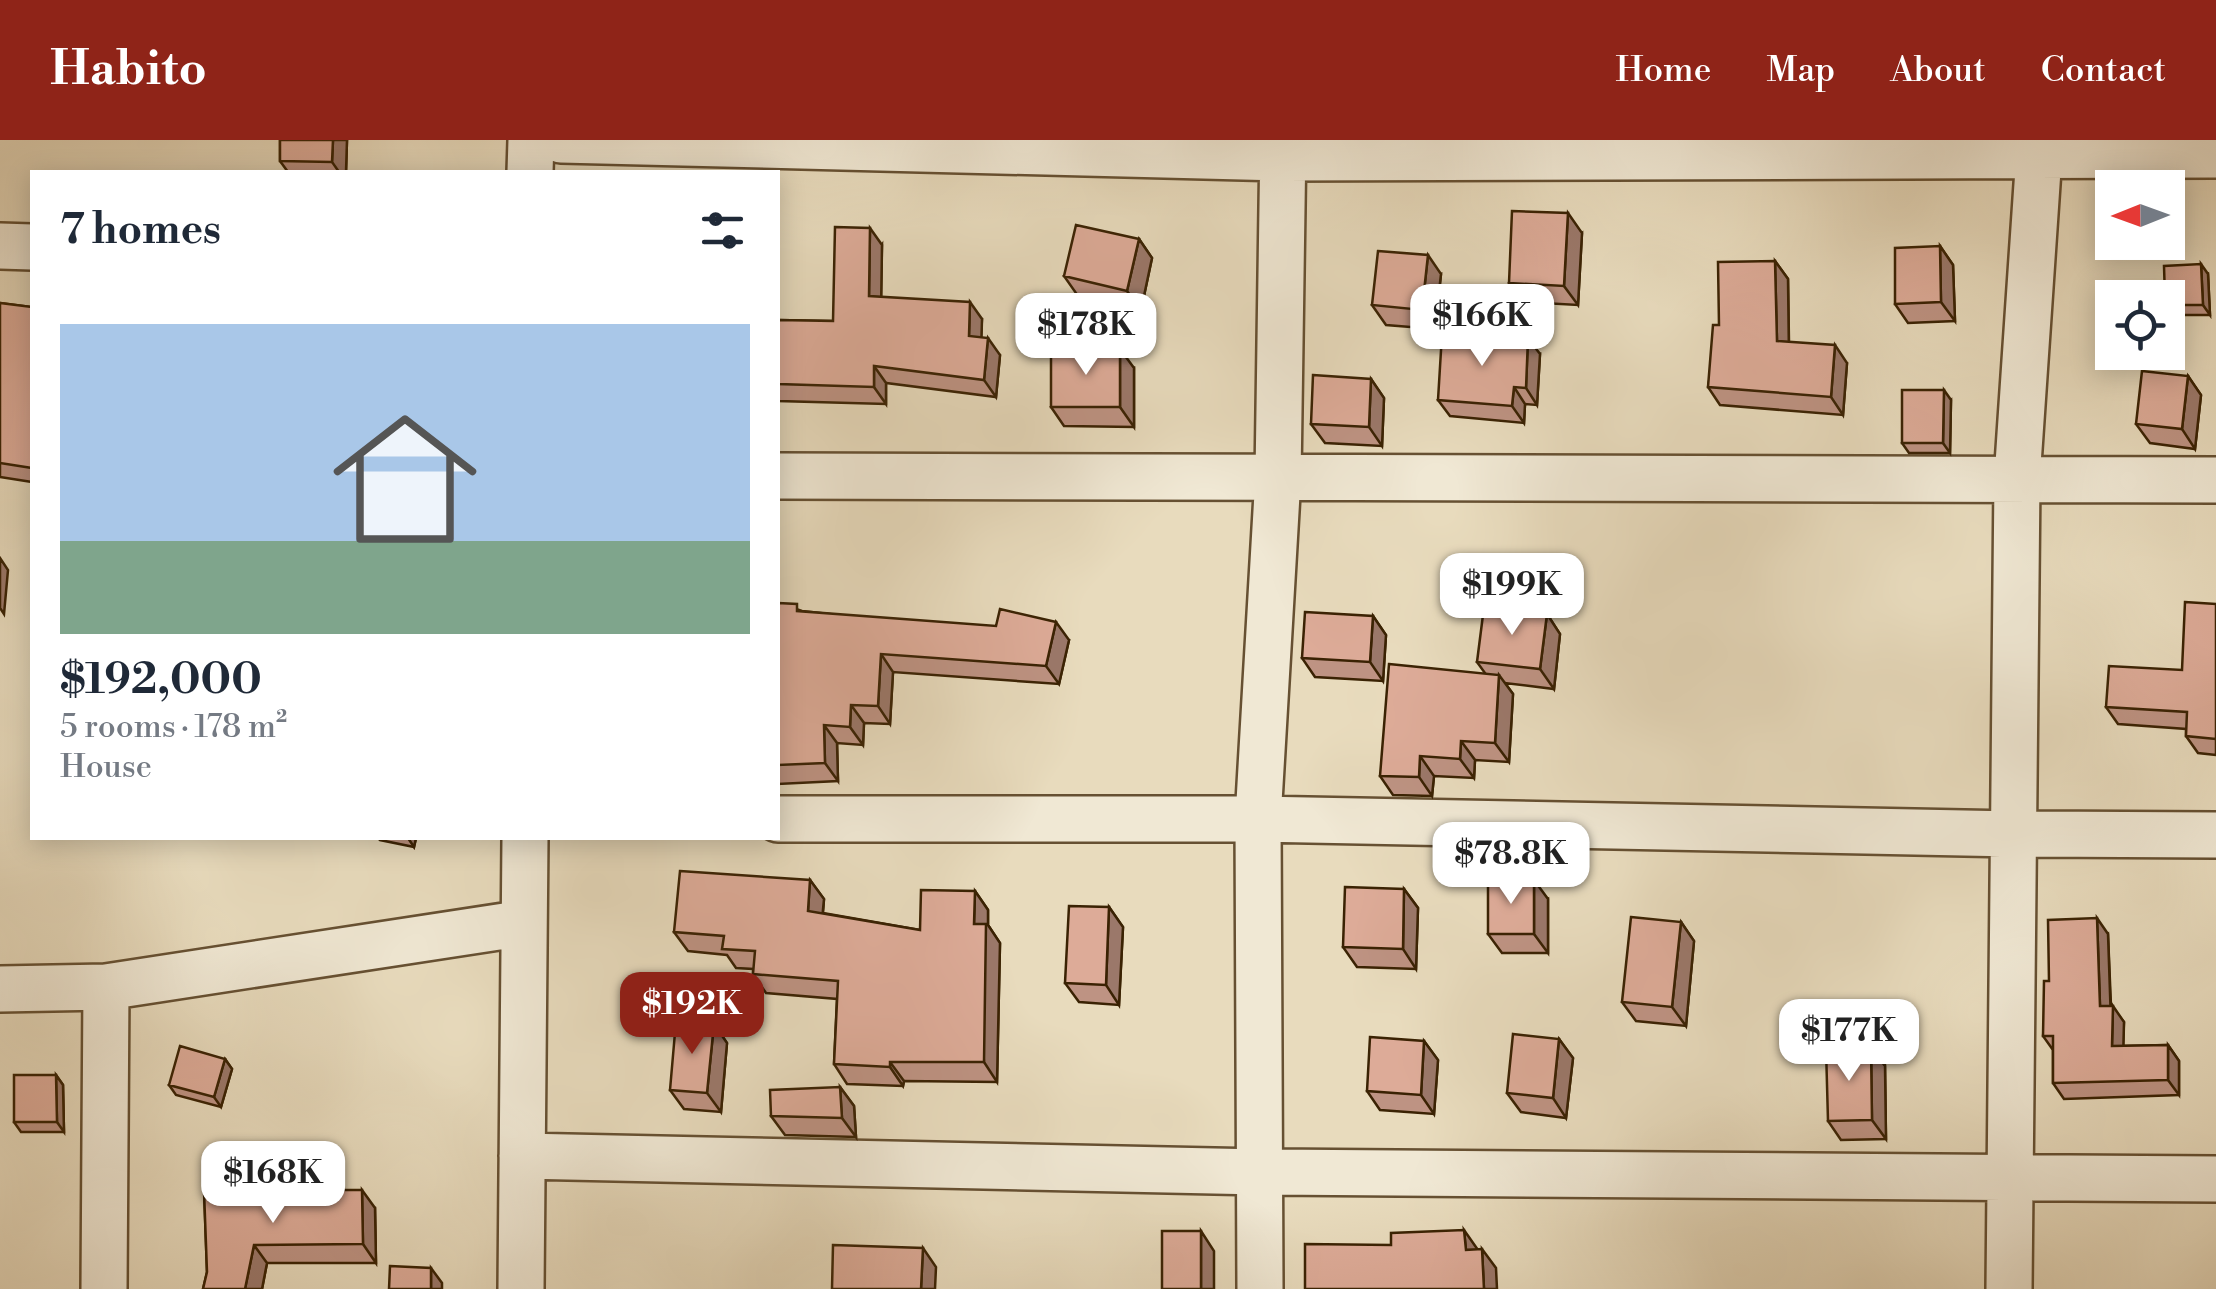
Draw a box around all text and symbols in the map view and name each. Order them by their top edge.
text: Habito [50,40,207,100]
text: Home [1615,49,1711,92]
text: Map [1766,49,1835,92]
text: About [1890,49,1986,92]
text: Contact [2041,49,2166,92]
north arrow [2095,170,2185,260]
map controls [2095,170,2185,370]
icon: filters [695,203,750,258]
text: 7 homes [60,204,221,257]
button: locate [2095,280,2185,370]
pin: $166K [1412,284,1552,369]
pin: $178K [1016,293,1156,378]
text: $166K [1432,296,1532,336]
text: $178K [1037,305,1135,345]
icon: home [315,389,495,569]
pin: $199K [1442,553,1582,638]
text: $199K [1462,565,1562,605]
text: $192,000 [60,654,262,707]
text: 5 rooms · 178 m² [60,707,287,747]
text: House [60,747,152,787]
pin: $78.8K [1430,822,1592,907]
text: $78.8K [1455,834,1567,874]
pin: $192K [622,972,762,1057]
text: $192K [642,984,742,1024]
pin: $177K [1779,999,1919,1084]
text: $177K [1801,1011,1897,1051]
pin: $168K [203,1141,343,1226]
text: $168K [223,1153,323,1193]

